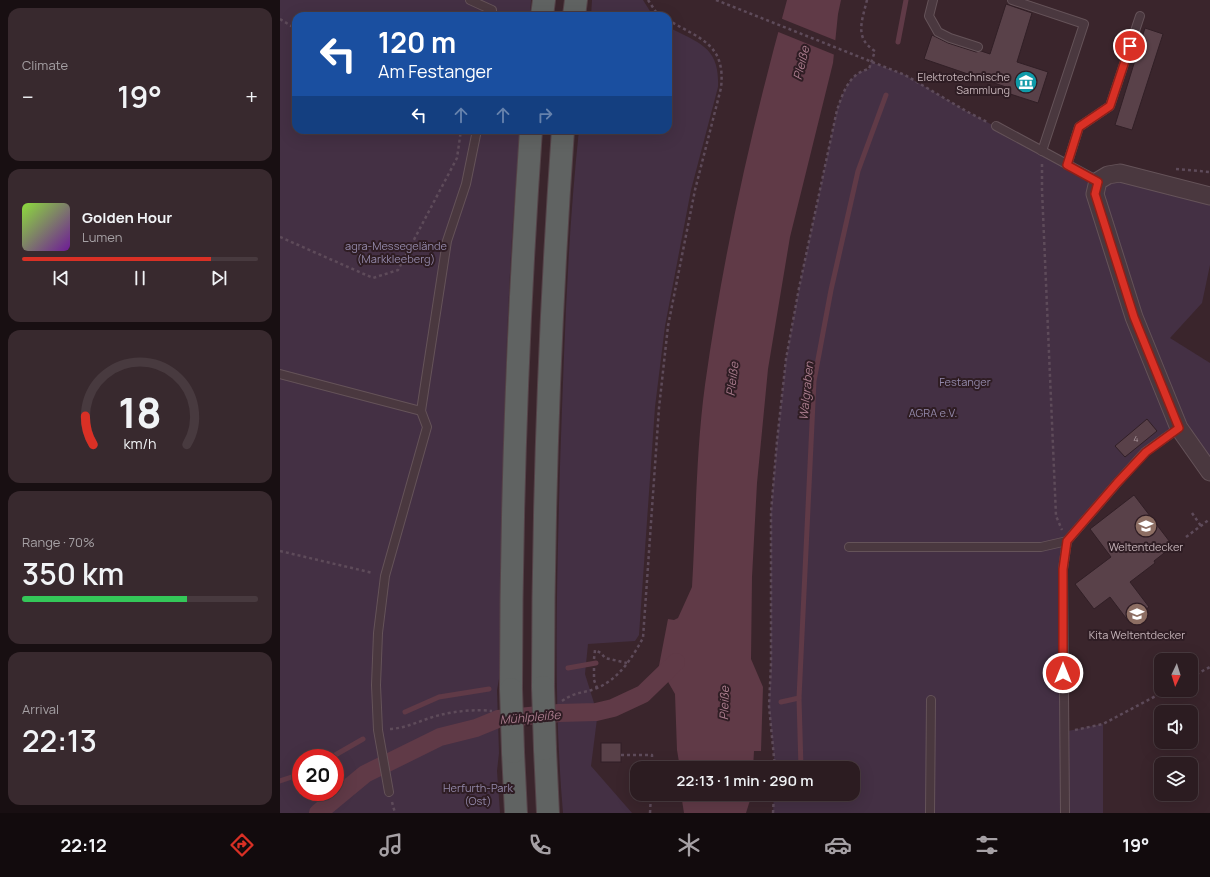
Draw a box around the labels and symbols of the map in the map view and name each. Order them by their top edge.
pin [1113,29,1147,63]
water label: Pleiße [789,43,814,82]
place label: Elektrotechnische Sammlung [917,69,1011,97]
museum icon: Elektrotechnische Sammlung [1013,69,1039,95]
park label: agra-Messegelände (Markkleeberg) [345,238,447,266]
water label: Pleiße [721,360,743,397]
water label: Walgraben [794,360,818,421]
park label: Festanger [939,374,991,389]
park label: AGRA e.V. [909,405,957,420]
house number: 4 [1133,432,1139,445]
school or university icon: Weltentdecker [1133,513,1159,539]
place label: Weltentdecker [1109,539,1183,554]
school or university icon: Kita Weltentdecker [1124,601,1150,627]
place label: Kita Weltentdecker [1089,627,1185,642]
position arrow [1042,652,1084,694]
north arrow [1154,653,1198,697]
water label: Pleiße [715,685,733,720]
water label: Mühlpleiße [499,706,562,728]
speed limit sign: 20 [292,749,344,801]
park label: Herfurth-Park (Ost) [443,780,513,808]

